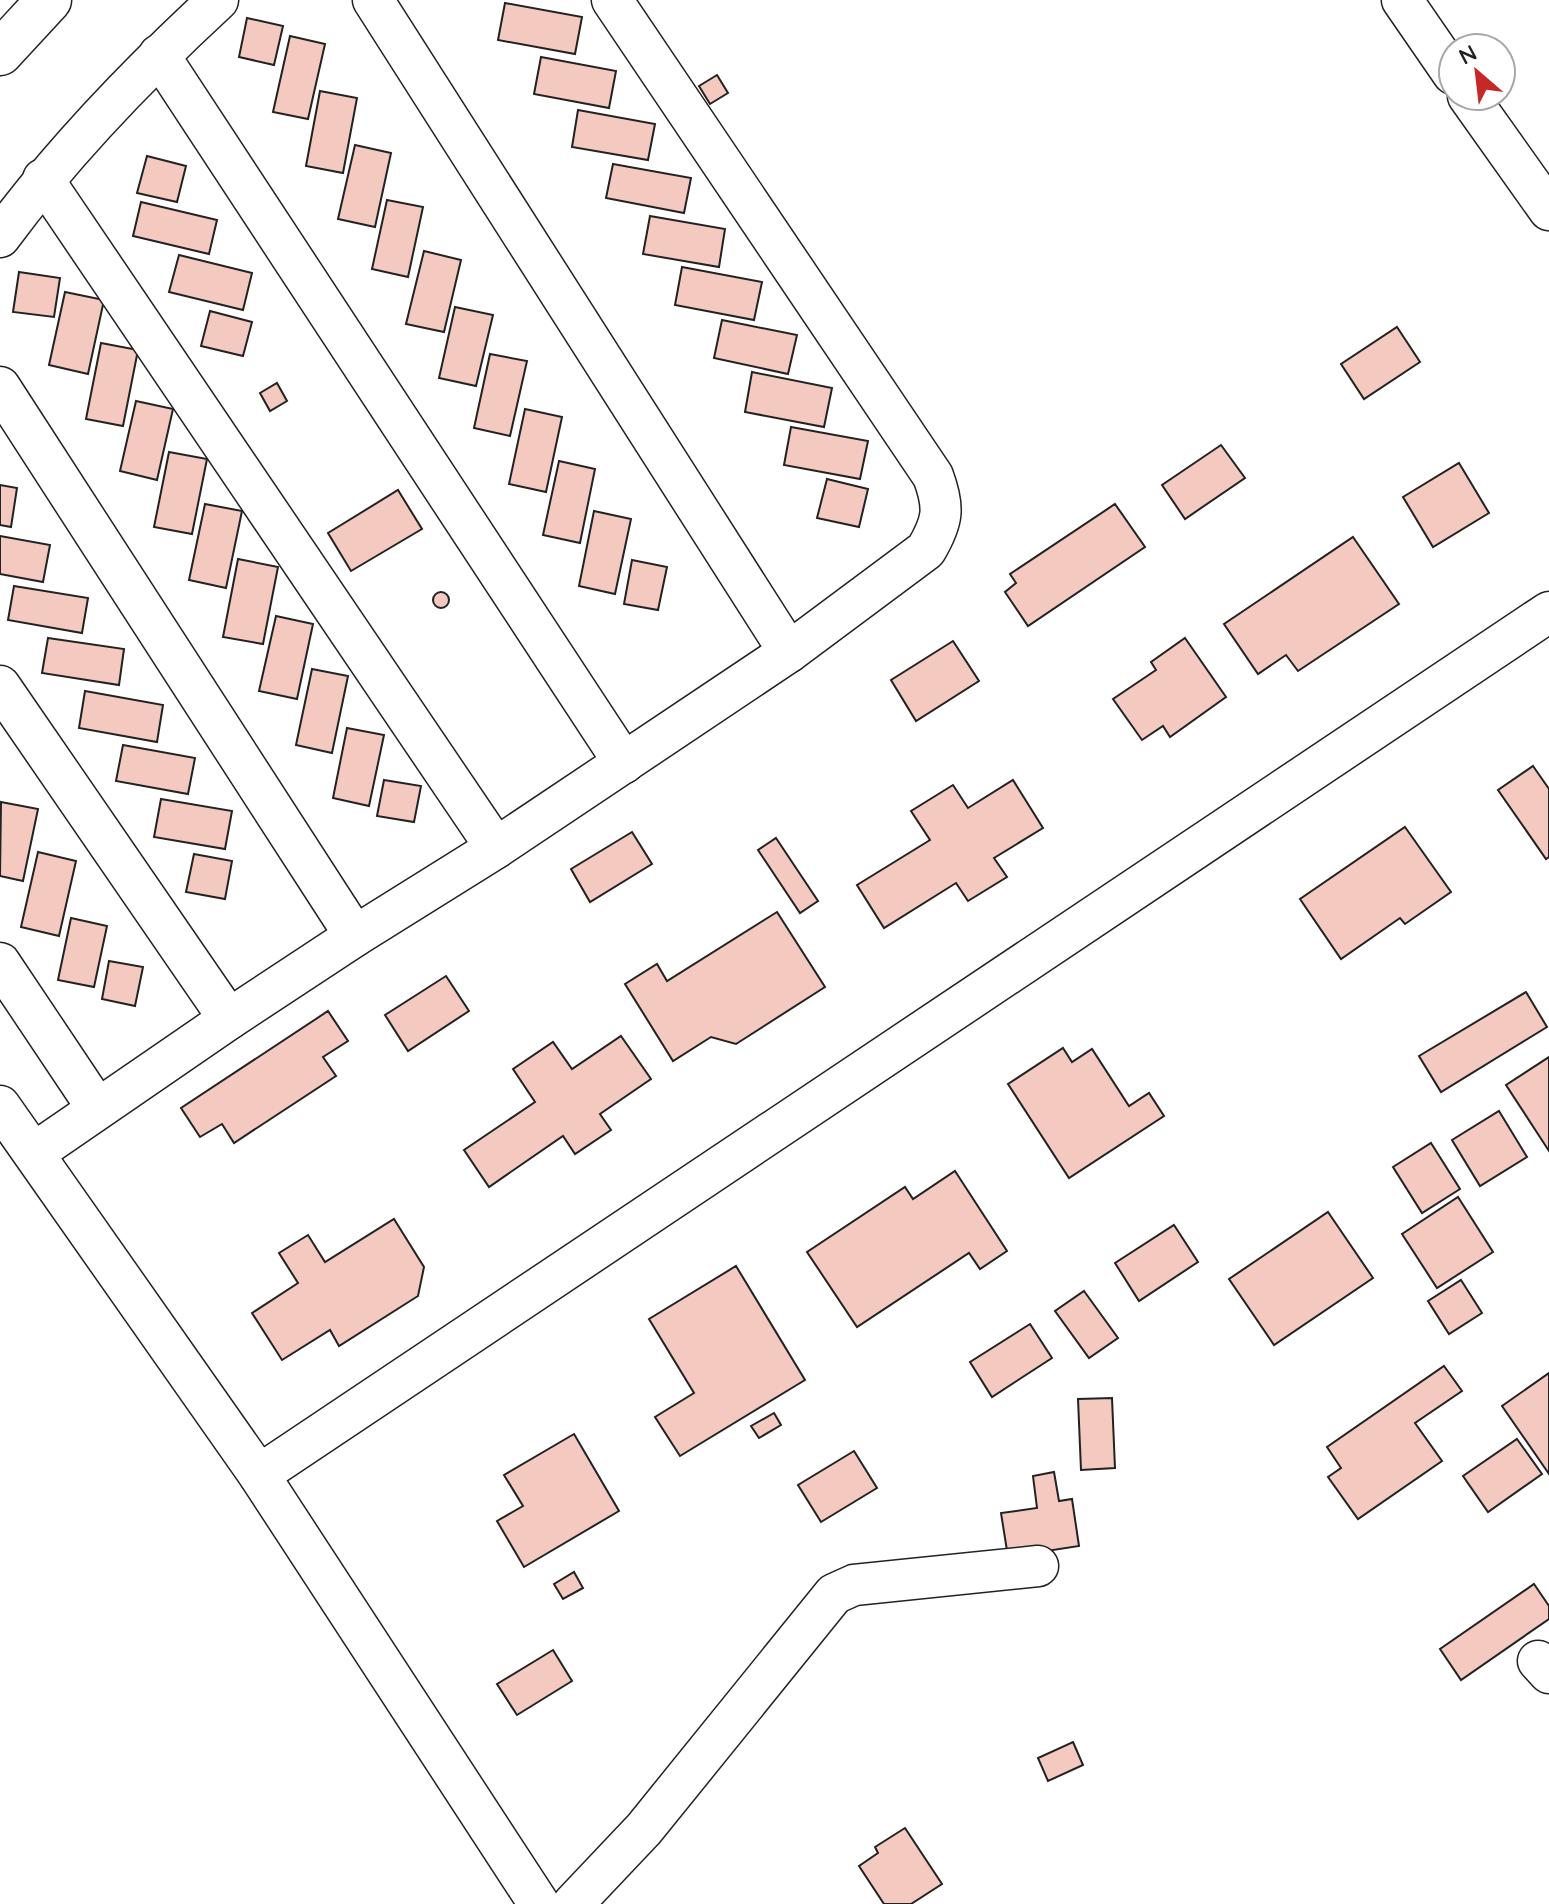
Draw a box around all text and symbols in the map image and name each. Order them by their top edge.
north arrow [1437,32,1517,112]
text: N [1454,38,1481,70]

